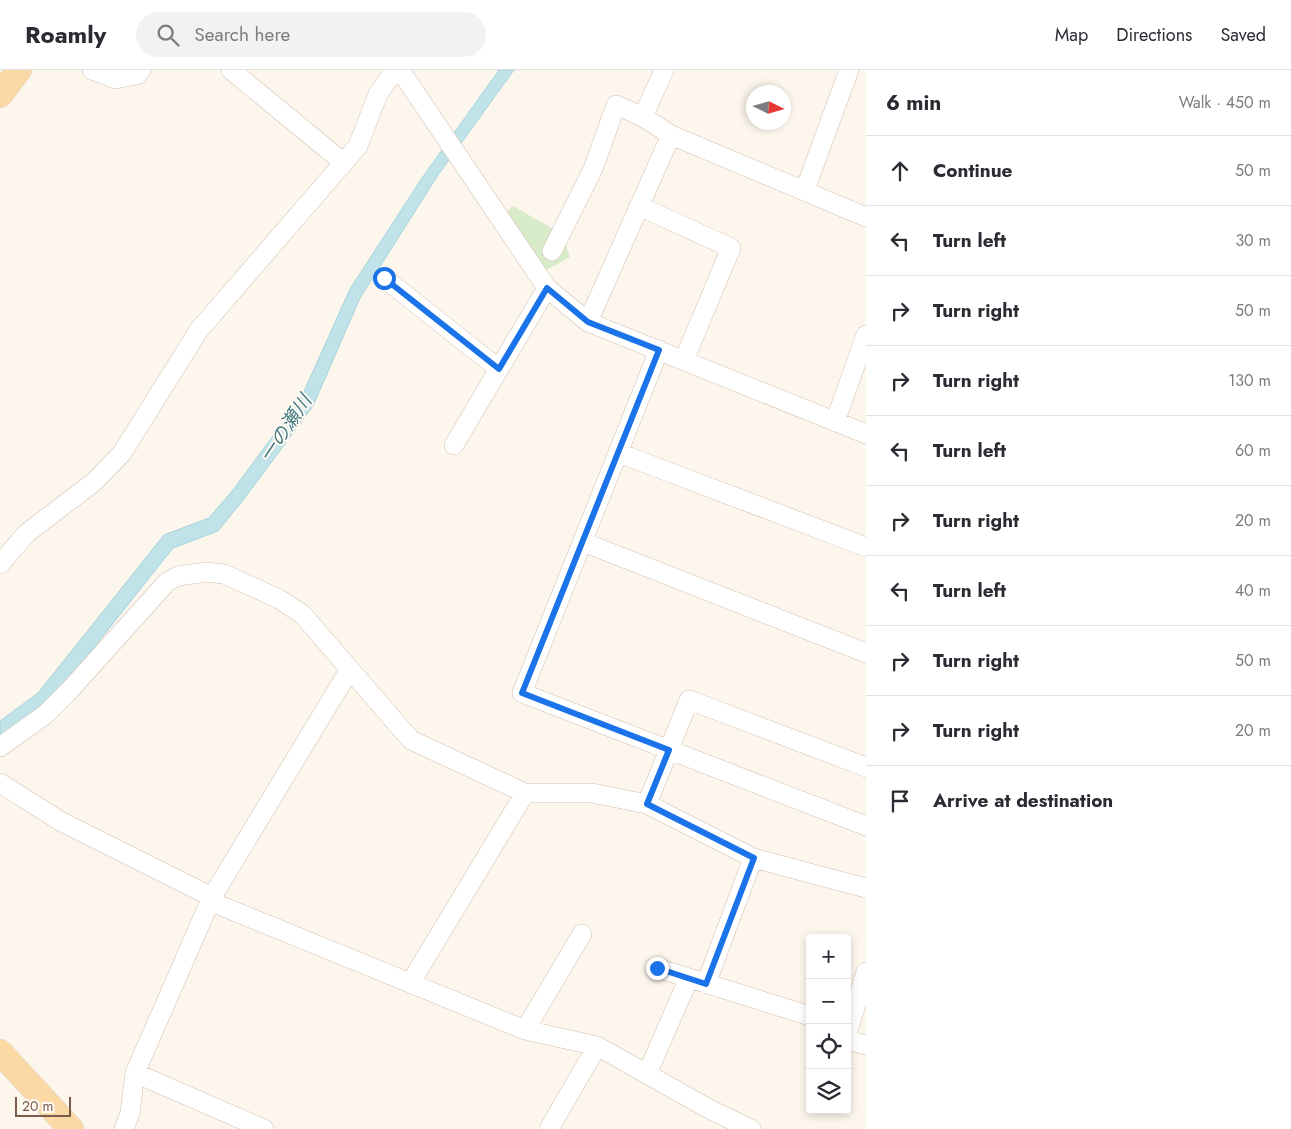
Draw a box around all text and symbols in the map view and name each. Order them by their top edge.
search box [136,12,486,57]
text: Roamly [25,17,106,52]
icon: search [154,21,182,49]
text: Search here [194,21,290,48]
text: Map [1055,22,1088,48]
text: Directions [1116,22,1192,48]
text: Saved [1220,22,1266,48]
north arrow [746,85,791,130]
text: 6 min [886,88,941,118]
text: Walk · 450 m [1179,91,1271,114]
icon: ahead [886,157,914,185]
text: Continue [933,157,1012,184]
text: 50 m [1235,159,1271,182]
icon: left [886,227,914,255]
text: Turn left [933,227,1006,254]
text: 30 m [1235,229,1271,252]
route start [373,267,396,290]
icon: right [886,297,914,325]
text: Turn right [933,297,1019,324]
text: 50 m [1235,299,1271,322]
icon: right [886,367,914,395]
text: Turn right [933,367,1019,394]
text: 130 m [1228,369,1271,392]
water label: 一の瀬川 [253,388,319,467]
icon: left [886,437,914,465]
text: Turn left [933,437,1006,464]
text: 60 m [1235,439,1271,462]
icon: right [886,507,914,535]
text: Turn right [933,507,1019,534]
text: 20 m [1235,509,1271,532]
icon: left [886,577,914,605]
text: Turn left [933,577,1006,604]
text: 40 m [1235,579,1271,602]
icon: right [886,647,914,675]
text: Turn right [933,647,1019,674]
text: 50 m [1235,649,1271,672]
icon: right [886,717,914,745]
text: Turn right [933,717,1019,744]
text: 20 m [1235,719,1271,742]
icon: arrive [886,787,914,815]
text: Arrive at destination [933,787,1113,814]
map controls [806,934,851,1114]
button: + [806,934,851,979]
route end [646,957,669,980]
button: − [806,979,851,1024]
button: locate [806,1024,851,1069]
button: layers [806,1069,851,1114]
scale bar [15,1094,71,1117]
text: 20 m [22,1096,54,1116]

